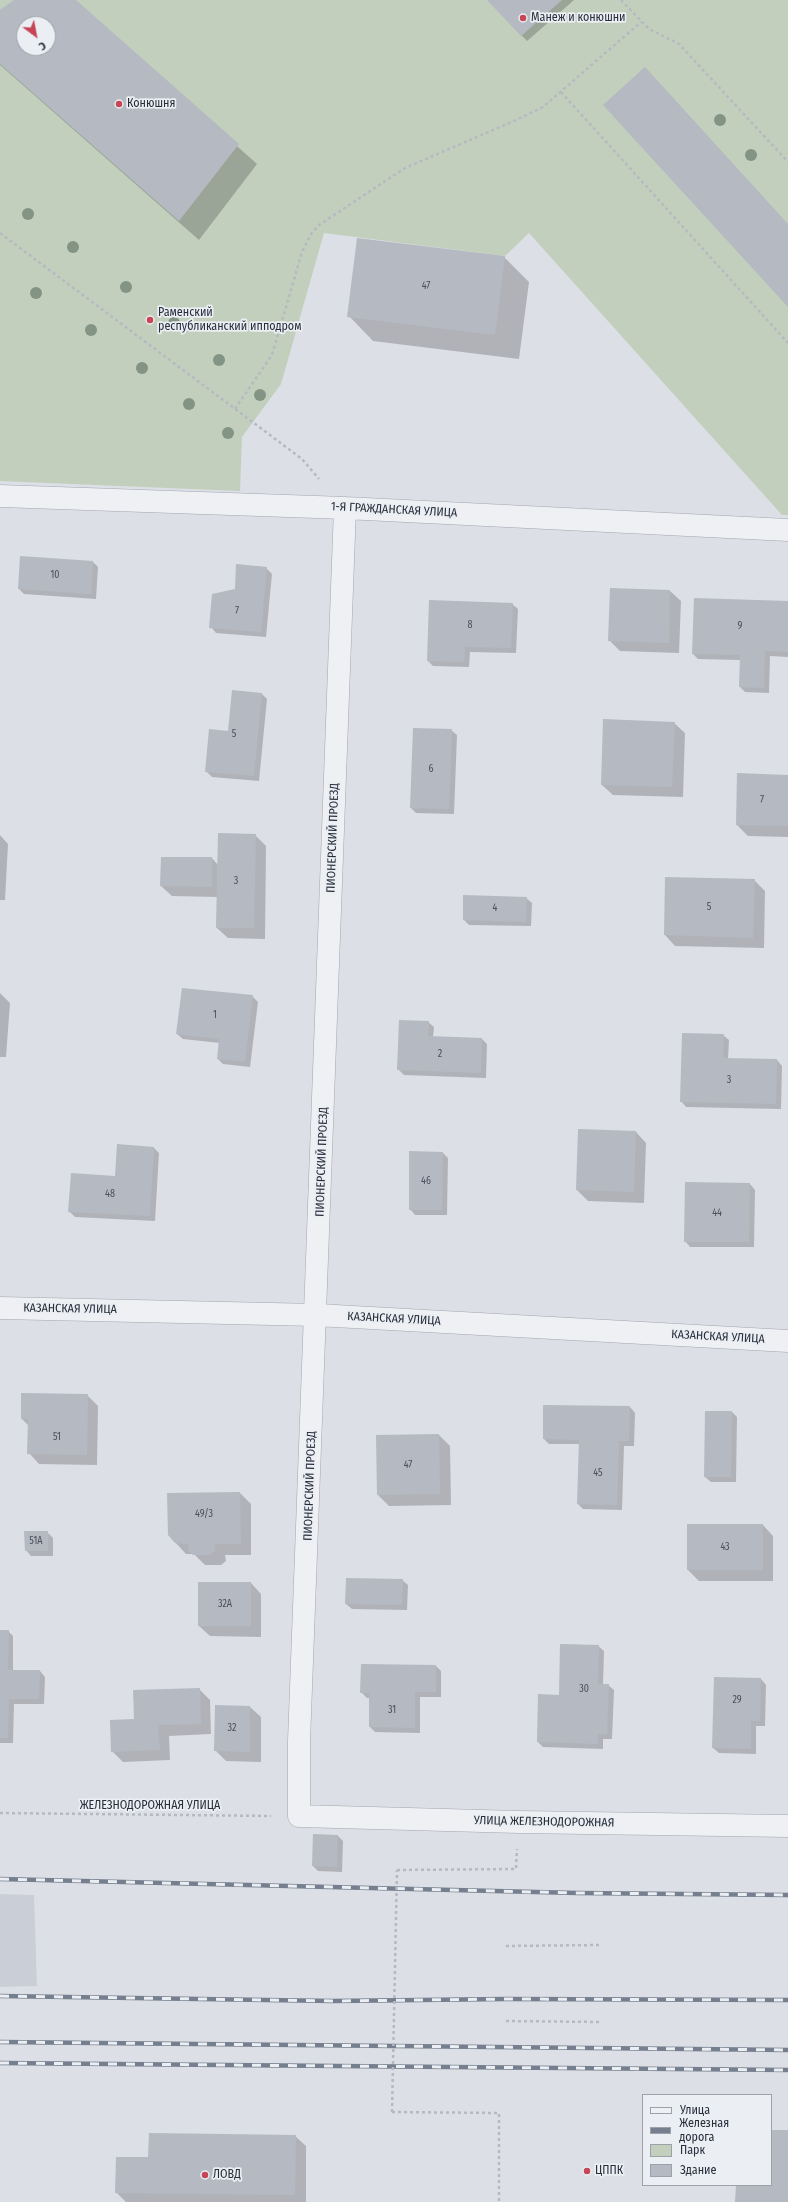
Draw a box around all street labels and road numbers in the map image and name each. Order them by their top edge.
street label: 1-Я ГРАЖДАНСКАЯ УЛИЦА [330,499,458,521]
street label: ПИОНЕРСКИЙ ПРОЕЗД [324,783,342,893]
street label: ПИОНЕРСКИЙ ПРОЕЗД [313,1107,331,1217]
street label: КАЗАНСКАЯ УЛИЦА [23,1301,117,1317]
street label: КАЗАНСКАЯ УЛИЦА [347,1309,441,1329]
street label: КАЗАНСКАЯ УЛИЦА [671,1327,765,1347]
street label: ПИОНЕРСКИЙ ПРОЕЗД [301,1431,319,1541]
street label: ЖЕЛЕЗНОДОРОЖНАЯ УЛИЦА [80,1799,220,1813]
street label: УЛИЦА ЖЕЛЕЗНОДОРОЖНАЯ [474,1814,614,1830]

